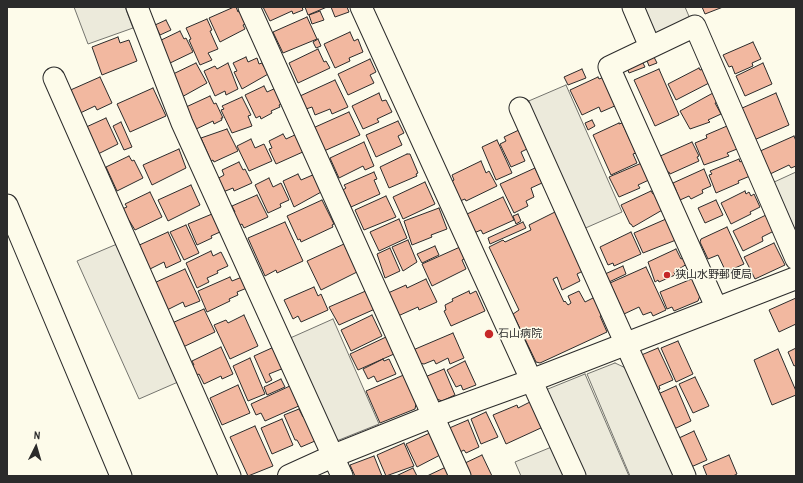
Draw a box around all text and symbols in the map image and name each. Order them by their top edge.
place label: 狭山水野郵便局 [675,268,752,282]
marker: 狭山水野郵便局 [662,270,672,280]
place label: 石山病院 [498,327,542,341]
marker: 石山病院 [483,328,495,340]
north arrow [16,427,56,467]
text: N [33,428,41,442]

